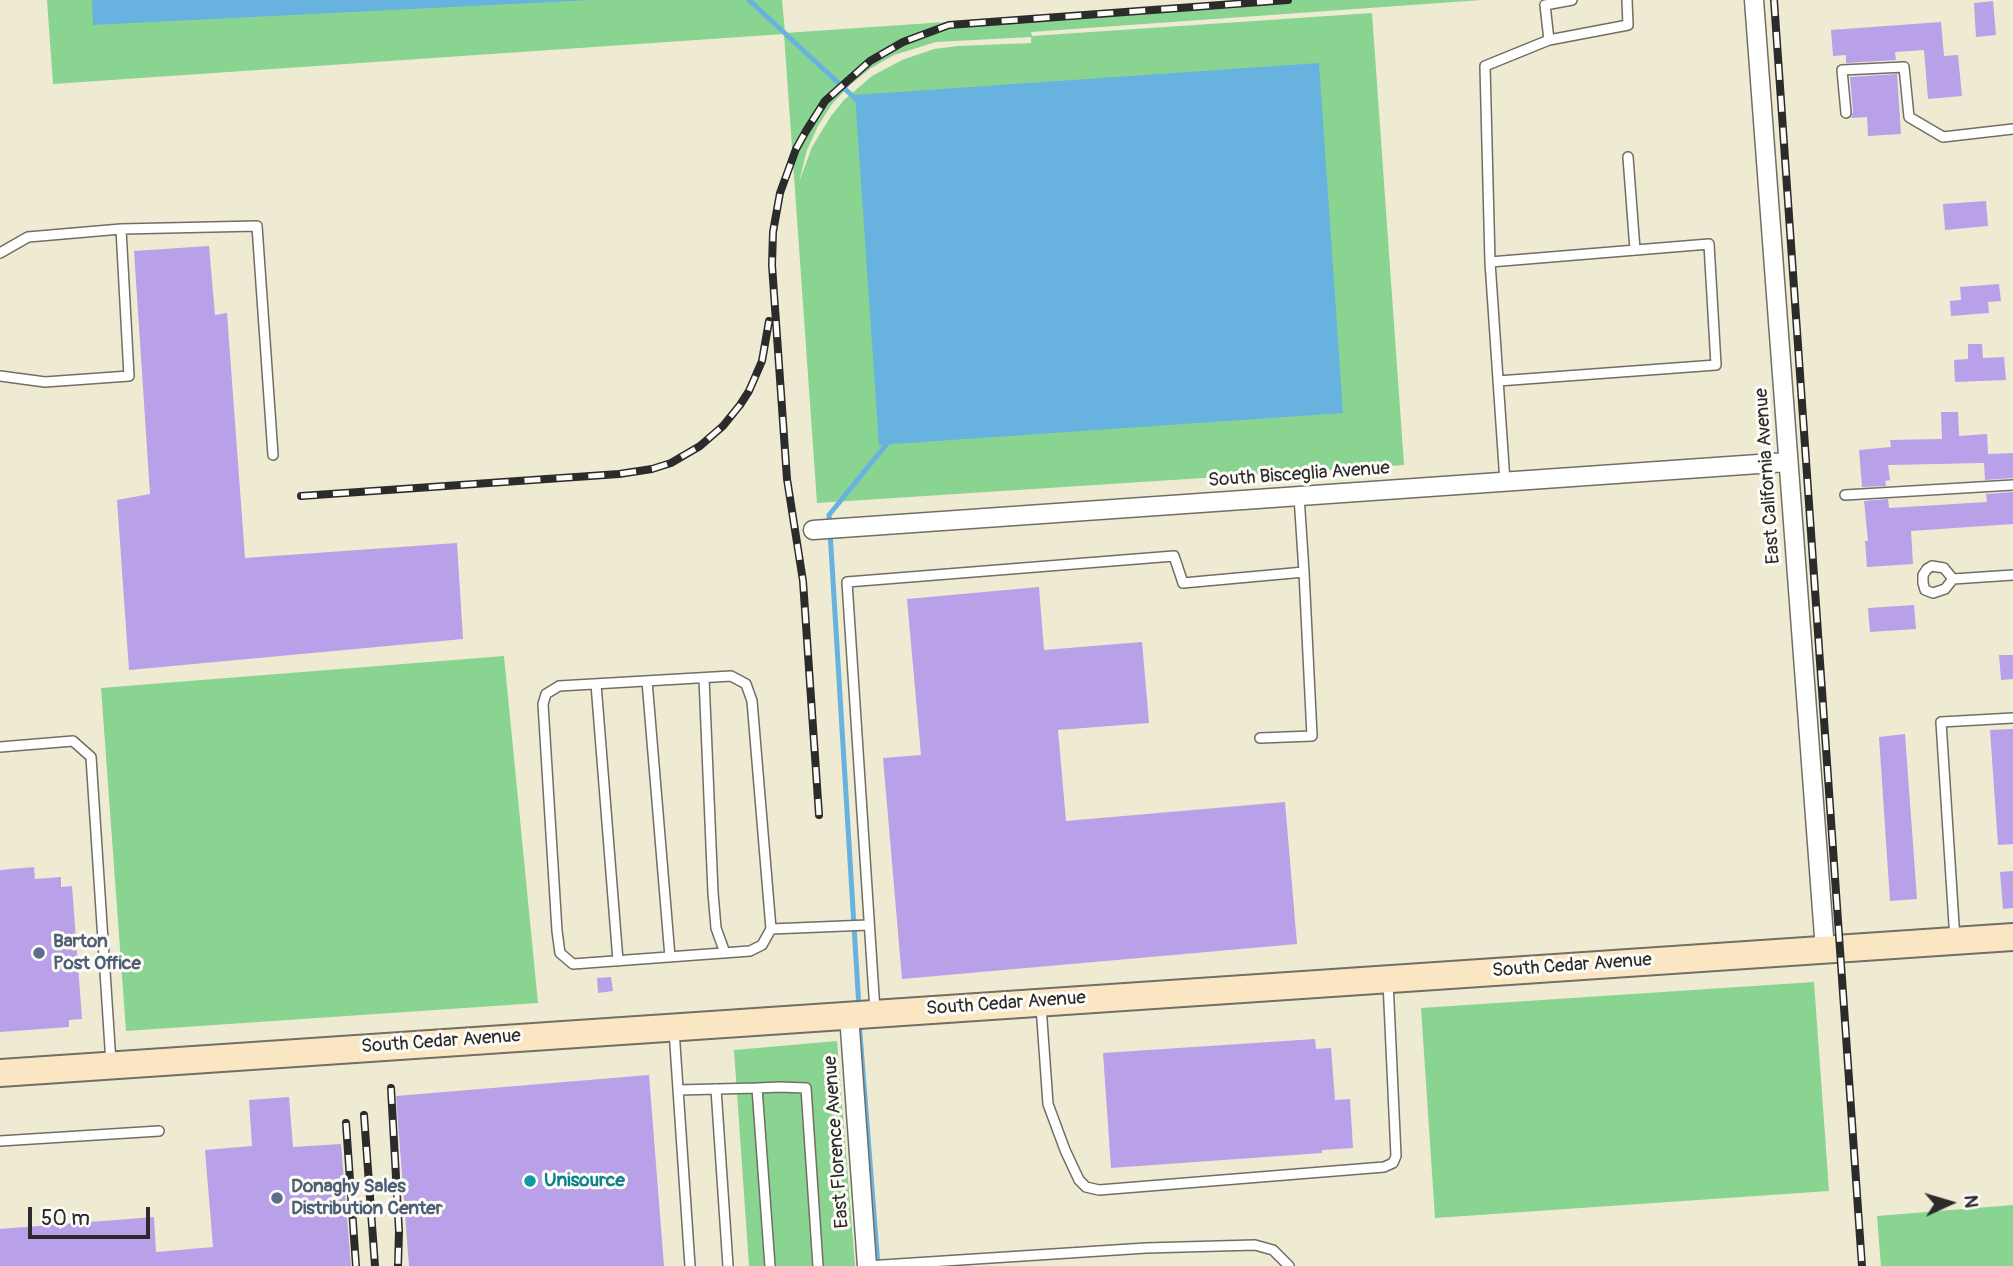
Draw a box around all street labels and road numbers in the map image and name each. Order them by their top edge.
street label: East California Avenue [1750,387,1786,565]
street label: South Bisceglia Avenue [1207,457,1391,493]
street label: South Cedar Avenue [1491,949,1653,983]
street label: South Cedar Avenue [925,987,1087,1021]
street label: South Cedar Avenue [360,1025,522,1059]
street label: East Florence Avenue [820,1055,854,1229]

